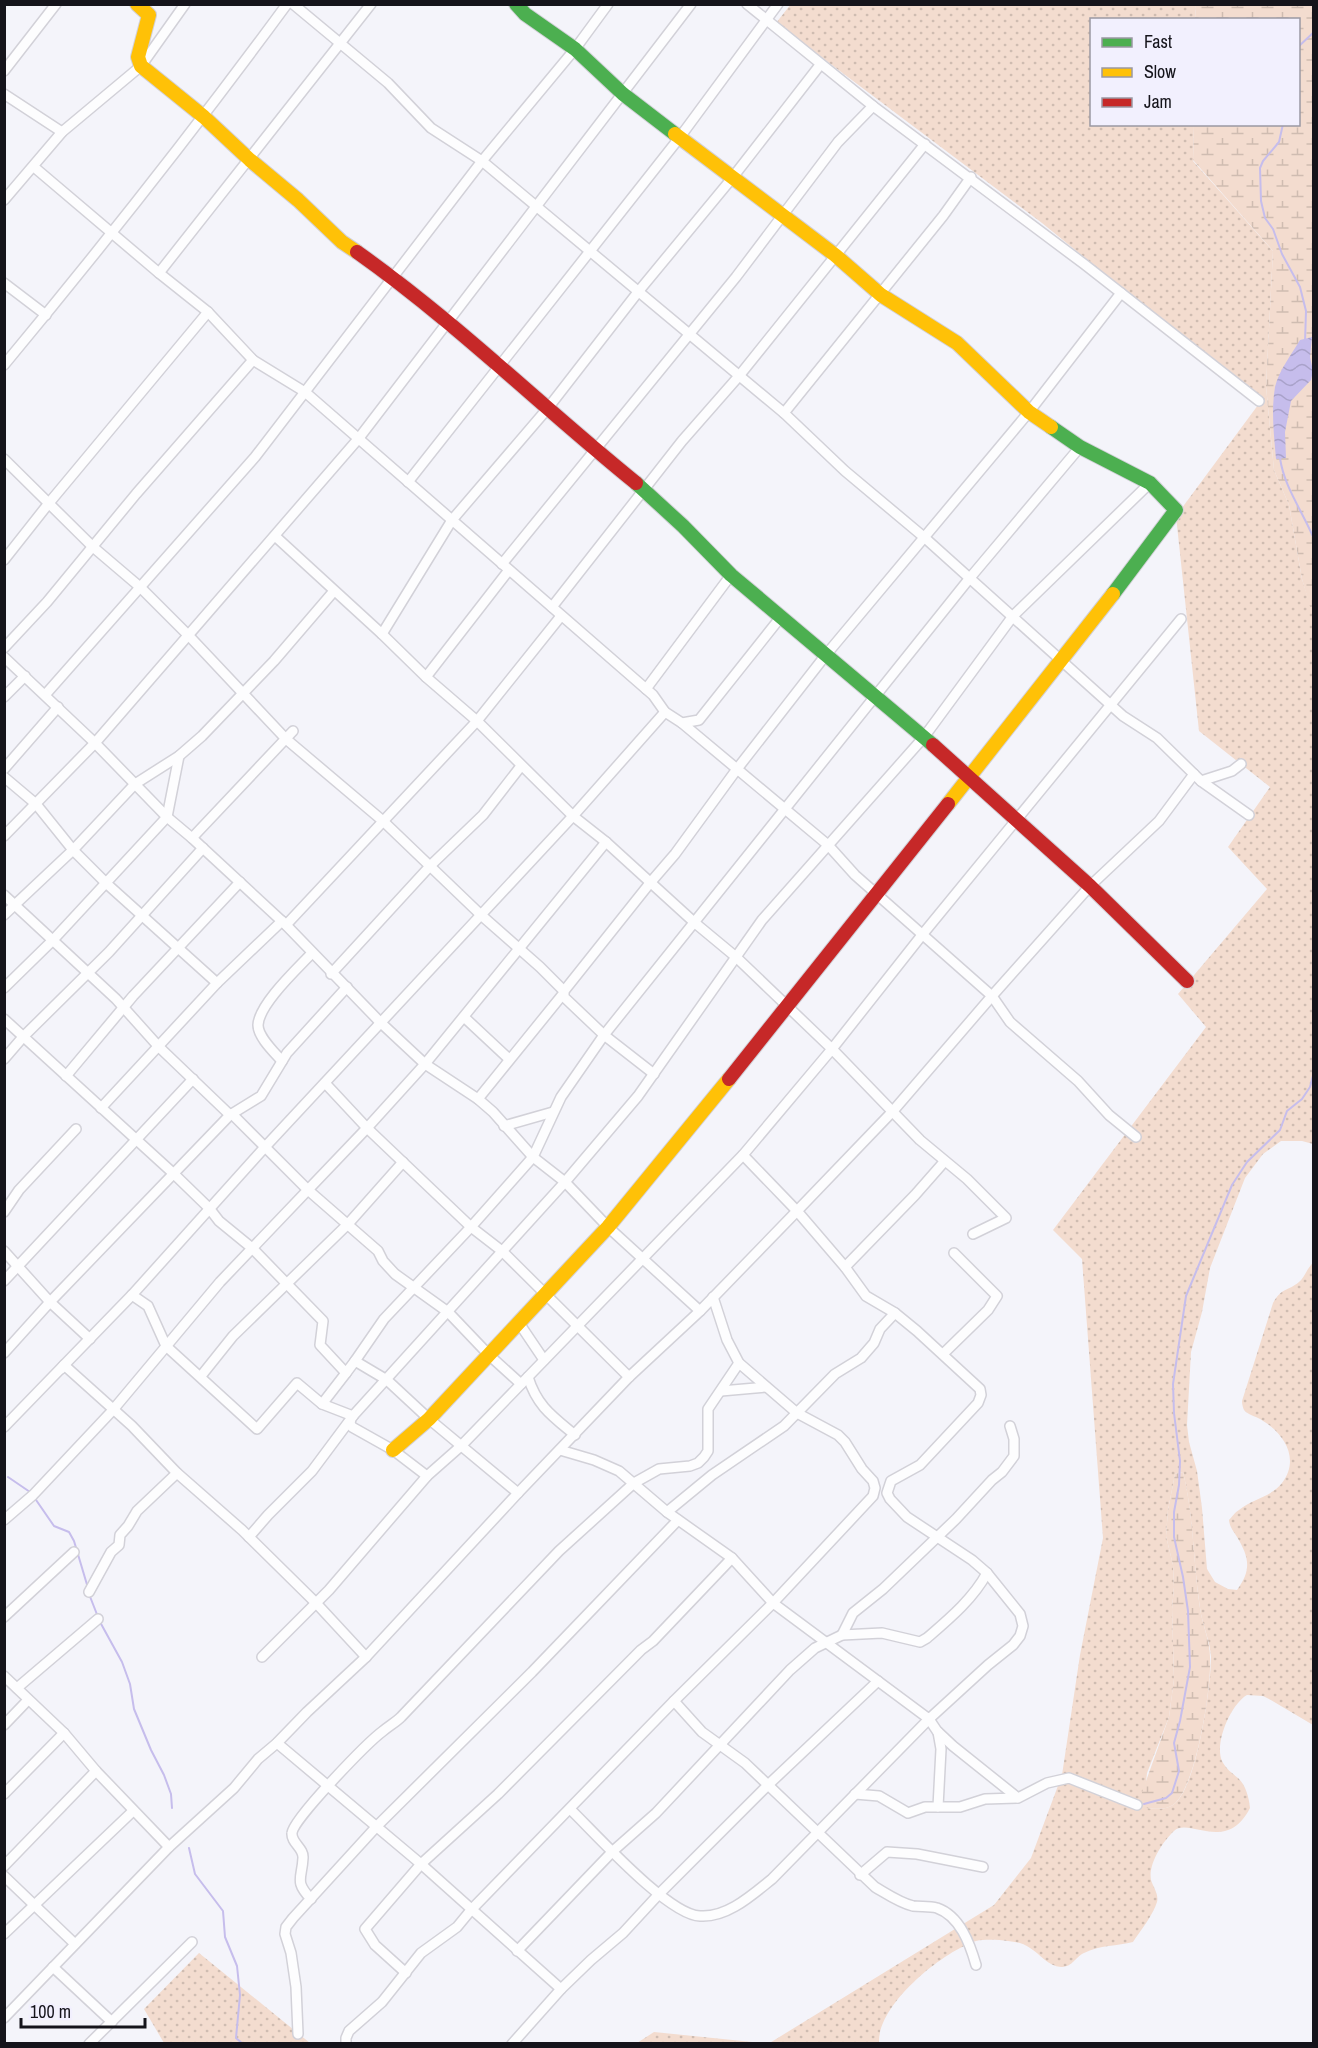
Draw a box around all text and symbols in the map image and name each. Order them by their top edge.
legend [1090,18,1300,126]
text: Fast [1144,29,1172,54]
text: Slow [1144,59,1176,84]
text: Jam [1144,89,1172,114]
scale bar [21,1991,146,2029]
text: 100 m [30,1999,71,2024]

